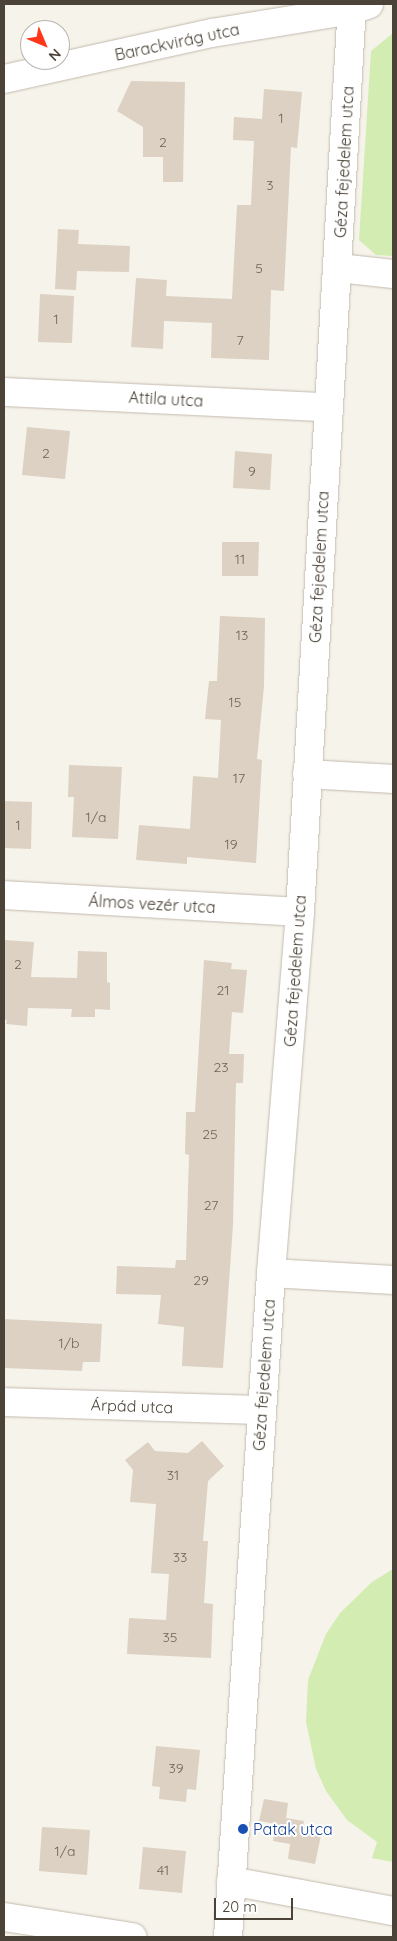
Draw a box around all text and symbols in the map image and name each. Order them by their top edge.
street label: Barackvirág utca [113,19,241,65]
north arrow [20,20,70,70]
text: N [45,45,65,65]
street label: Géza fejedelem utca [330,86,358,238]
house number: 1 [278,110,284,126]
house number: 2 [159,134,167,150]
house number: 3 [266,177,274,193]
house number: 5 [255,260,263,276]
house number: 1 [53,311,59,327]
house number: 7 [236,332,244,348]
street label: Attila utca [128,387,204,411]
house number: 2 [42,445,50,461]
house number: 9 [248,463,256,479]
street label: Géza fejedelem utca [305,491,333,643]
house number: 11 [235,551,245,567]
house number: 13 [236,627,248,643]
house number: 15 [229,694,241,710]
house number: 17 [233,770,245,786]
house number: 1/a [86,809,106,825]
house number: 1 [15,817,21,833]
house number: 19 [225,836,237,852]
street label: Álmos vezér utca [88,891,216,917]
street label: Géza fejedelem utca [280,894,310,1048]
house number: 2 [14,956,22,972]
house number: 21 [217,982,229,998]
house number: 23 [213,1059,229,1075]
house number: 25 [202,1126,218,1142]
house number: 27 [204,1197,218,1213]
house number: 29 [193,1272,209,1288]
street label: Géza fejedelem utca [249,1298,279,1452]
house number: 1/b [59,1335,79,1351]
street label: Árpád utca [90,1395,174,1417]
house number: 31 [167,1467,179,1483]
house number: 33 [173,1549,187,1565]
house number: 35 [163,1629,177,1645]
house number: 39 [168,1760,184,1776]
place label: Patak utca [253,1819,333,1839]
marker: Patak utca [237,1823,249,1835]
house number: 1/a [55,1843,75,1859]
house number: 41 [157,1862,169,1878]
scale bar [217,1888,296,1920]
text: 20 m [222,1897,257,1916]

